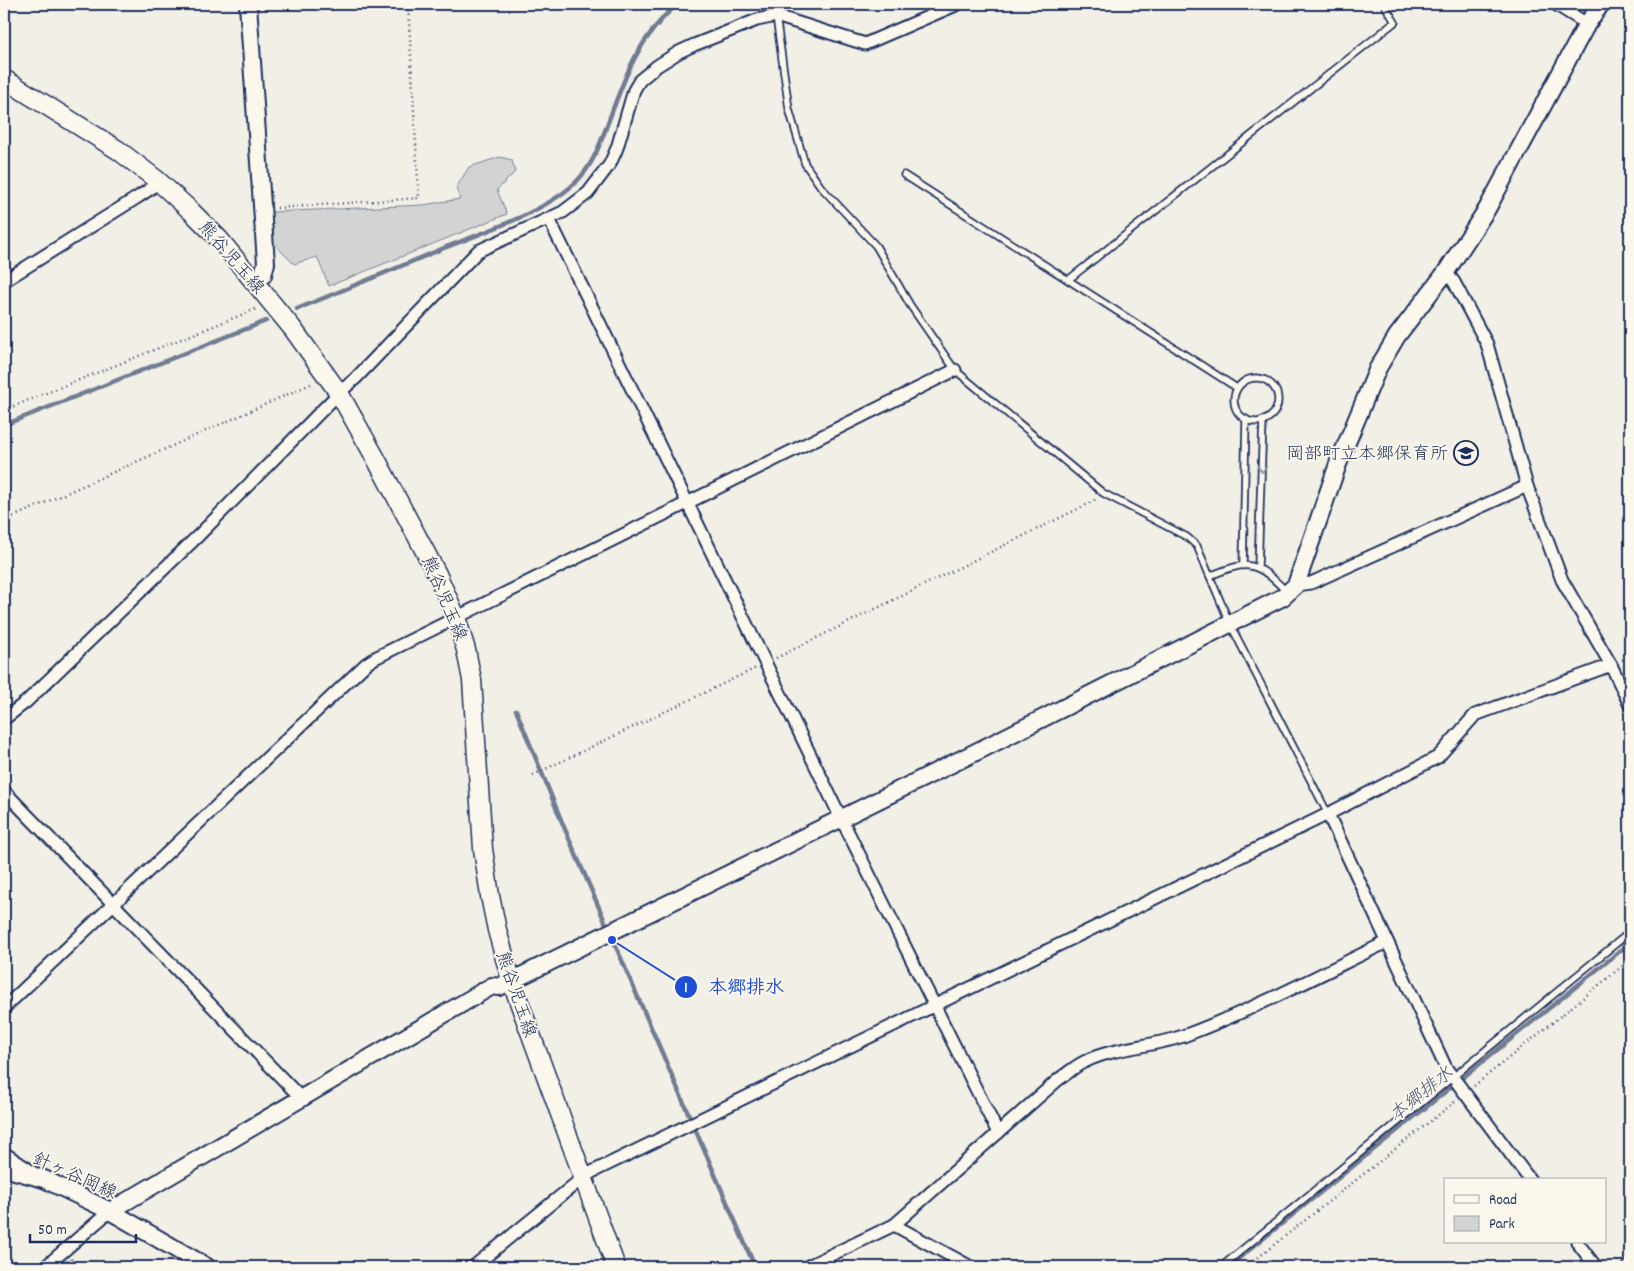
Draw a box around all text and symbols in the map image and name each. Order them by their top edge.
street label: 熊谷児玉線 [191,216,269,301]
school or university icon: 岡部町立本郷保育所 [1453,440,1479,466]
place label: 岡部町立本郷保育所 [1286,443,1448,468]
one-way arrow [1256,465,1267,473]
street label: 熊谷児玉線 [414,553,472,645]
street label: 熊谷児玉線 [488,948,541,1041]
callout: 本郷排水 [673,970,794,1004]
text: 本郷排水 [708,976,784,1003]
text: 1 [684,978,688,1000]
water label: 本郷排水 [1384,1061,1460,1130]
street label: 針ヶ谷岡線 [28,1148,120,1207]
legend [1444,1178,1606,1244]
text: Road [1489,1190,1517,1212]
scale bar [30,1211,136,1243]
text: Park [1489,1214,1515,1236]
text: 50 m [38,1220,67,1242]

